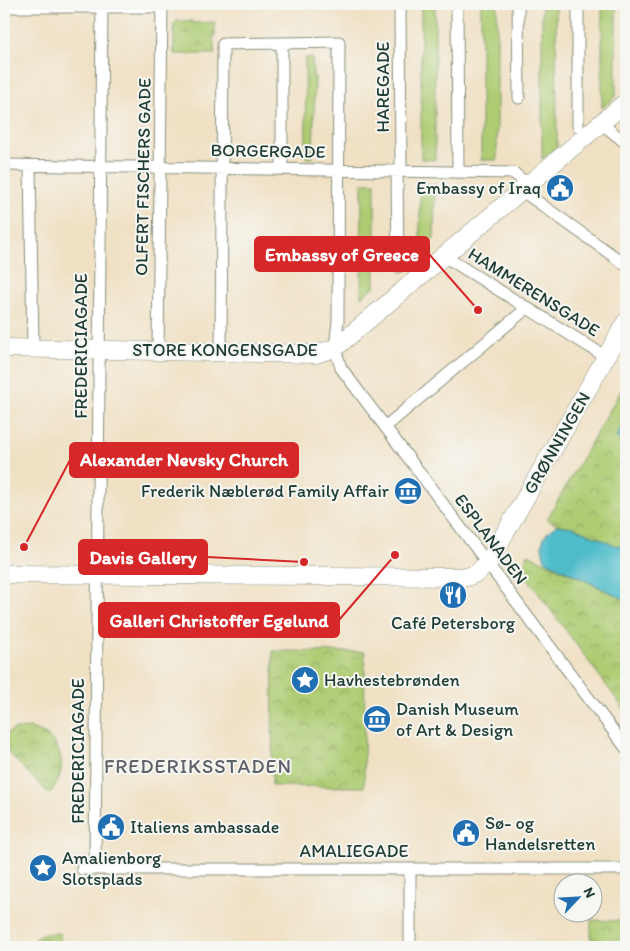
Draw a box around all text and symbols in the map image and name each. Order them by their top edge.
street label: HAREGADE [372,41,394,133]
street label: OLFERT FISCHERS GADE [130,78,156,276]
street label: BORGERGADE [210,139,326,163]
public building icon: Embassy of Iraq [545,173,575,203]
place label: Embassy of Iraq [416,177,541,199]
callout: Embassy of Greece [255,237,429,271]
text: Embassy of Greece [265,243,419,266]
street label: HAMMERENSGADE [464,243,604,341]
street label: FREDERICIAGADE [70,273,92,419]
street label: STORE KONGENSGADE [132,339,318,361]
street label: GRØNNINGEN [519,388,595,498]
callout: Alexander Nevsky Church [70,443,298,477]
text: Alexander Nevsky Church [79,448,289,471]
museum icon: Frederik Næblerød Family Affair [393,476,423,506]
place label: Frederik Næblerød Family Affair [141,480,390,502]
street label: ESPLANADEN [450,489,532,589]
callout: Davis Gallery [79,540,207,574]
text: Davis Gallery [89,546,198,569]
restaurant icon: Café Petersborg [438,580,468,610]
callout: Galleri Christoffer Egelund [99,603,339,637]
text: Galleri Christoffer Egelund [109,609,329,632]
place label: Café Petersborg [391,612,516,634]
place icon: Havhestebrønden [290,665,320,695]
place label: Havhestebrønden [324,669,460,691]
street label: FREDERICIAGADE [67,678,89,824]
place label: Danish Museum of Art & Design [396,698,519,741]
museum icon: Danish Museum of Art & Design [362,704,392,734]
district label: FREDERIKSSTADEN [104,754,292,778]
public building icon: Italiens ambassade [96,812,126,842]
place label: Sø- og Handelsretten [485,812,595,855]
place label: Italiens ambassade [130,816,279,838]
public building icon: Sø- og Handelsretten [451,818,481,848]
street label: AMALIEGADE [300,840,408,862]
place label: Amalienborg Slotsplads [62,847,162,890]
place icon: Amalienborg Slotsplads [28,853,58,883]
north arrow [552,874,602,924]
text: N [580,885,599,901]

